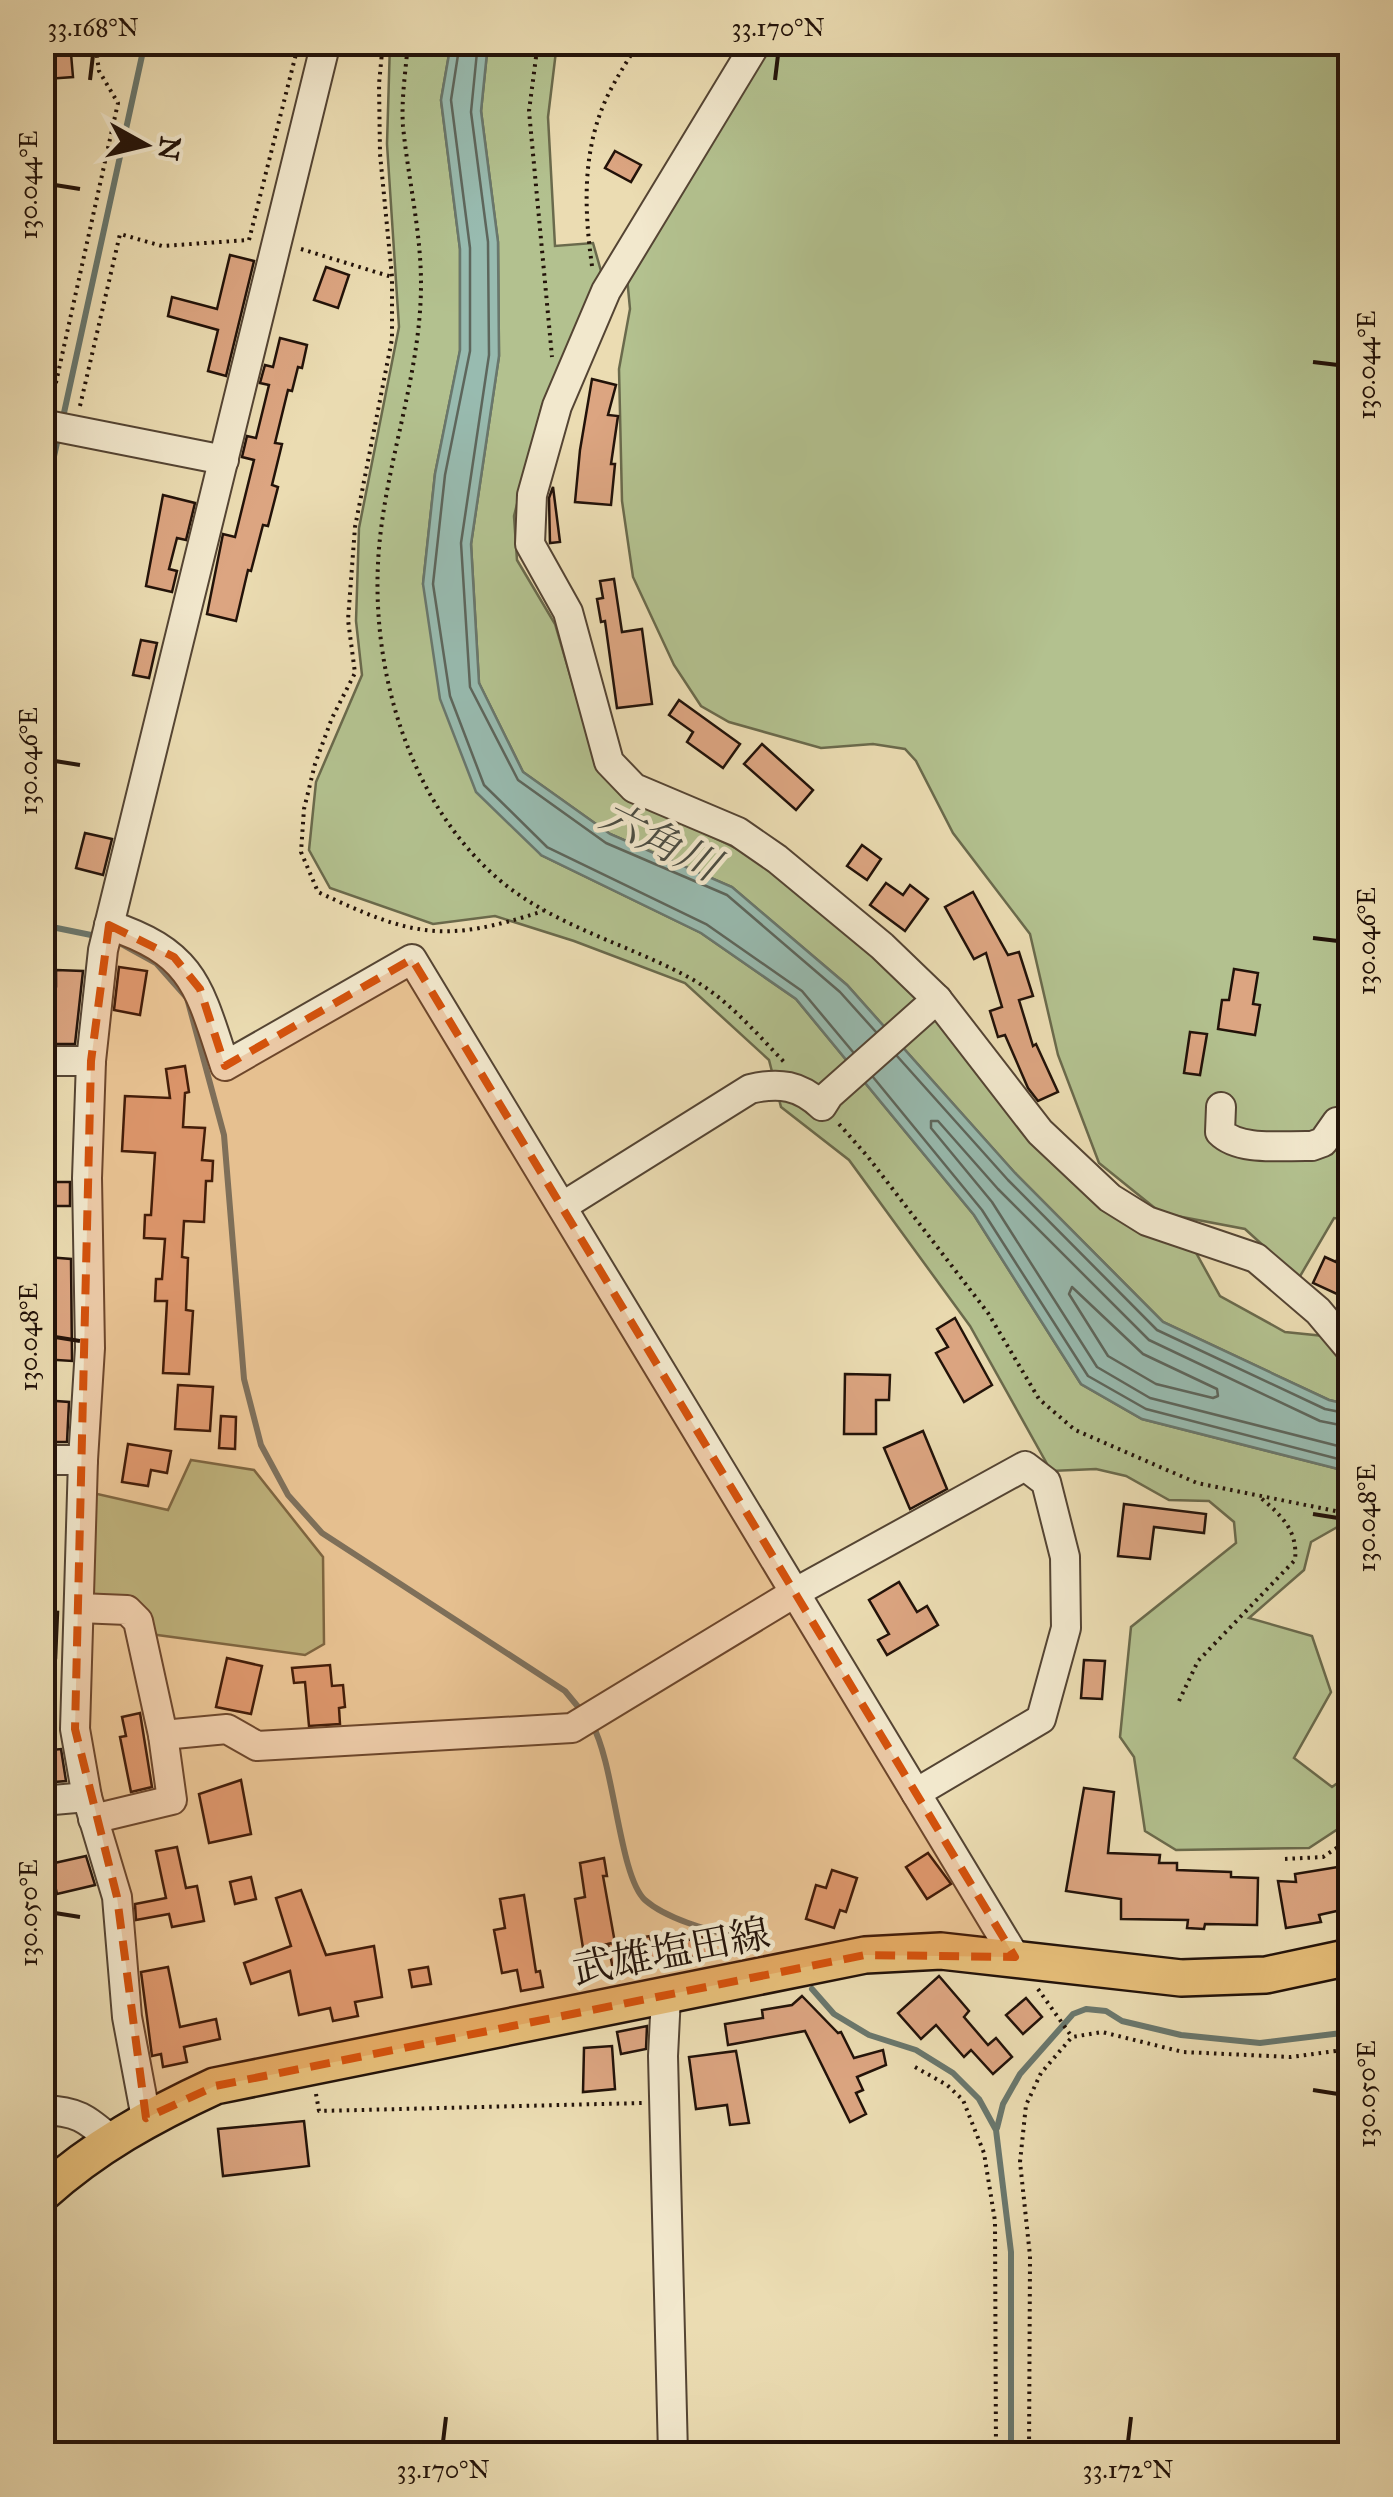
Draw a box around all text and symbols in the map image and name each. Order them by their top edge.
text: 33.168°N [47,12,139,43]
text: 33.170°N [731,12,825,43]
north arrow [95,95,195,195]
text: 130.044°E [13,130,44,239]
text: N [150,134,188,163]
text: 130.044°E [1351,310,1382,419]
text: 130.046°E [13,707,44,815]
water label: 六角川 [592,790,731,894]
text: 130.046°E [1351,887,1382,995]
text: 130.048°E [13,1283,44,1391]
text: 130.048°E [1351,1464,1382,1572]
text: 130.050°E [13,1859,44,1967]
street label: 武雄塩田線 [568,1908,774,1995]
text: 130.050°E [1351,2040,1382,2148]
text: 33.170°N [396,2454,490,2485]
text: 33.172°N [1083,2454,1174,2485]

